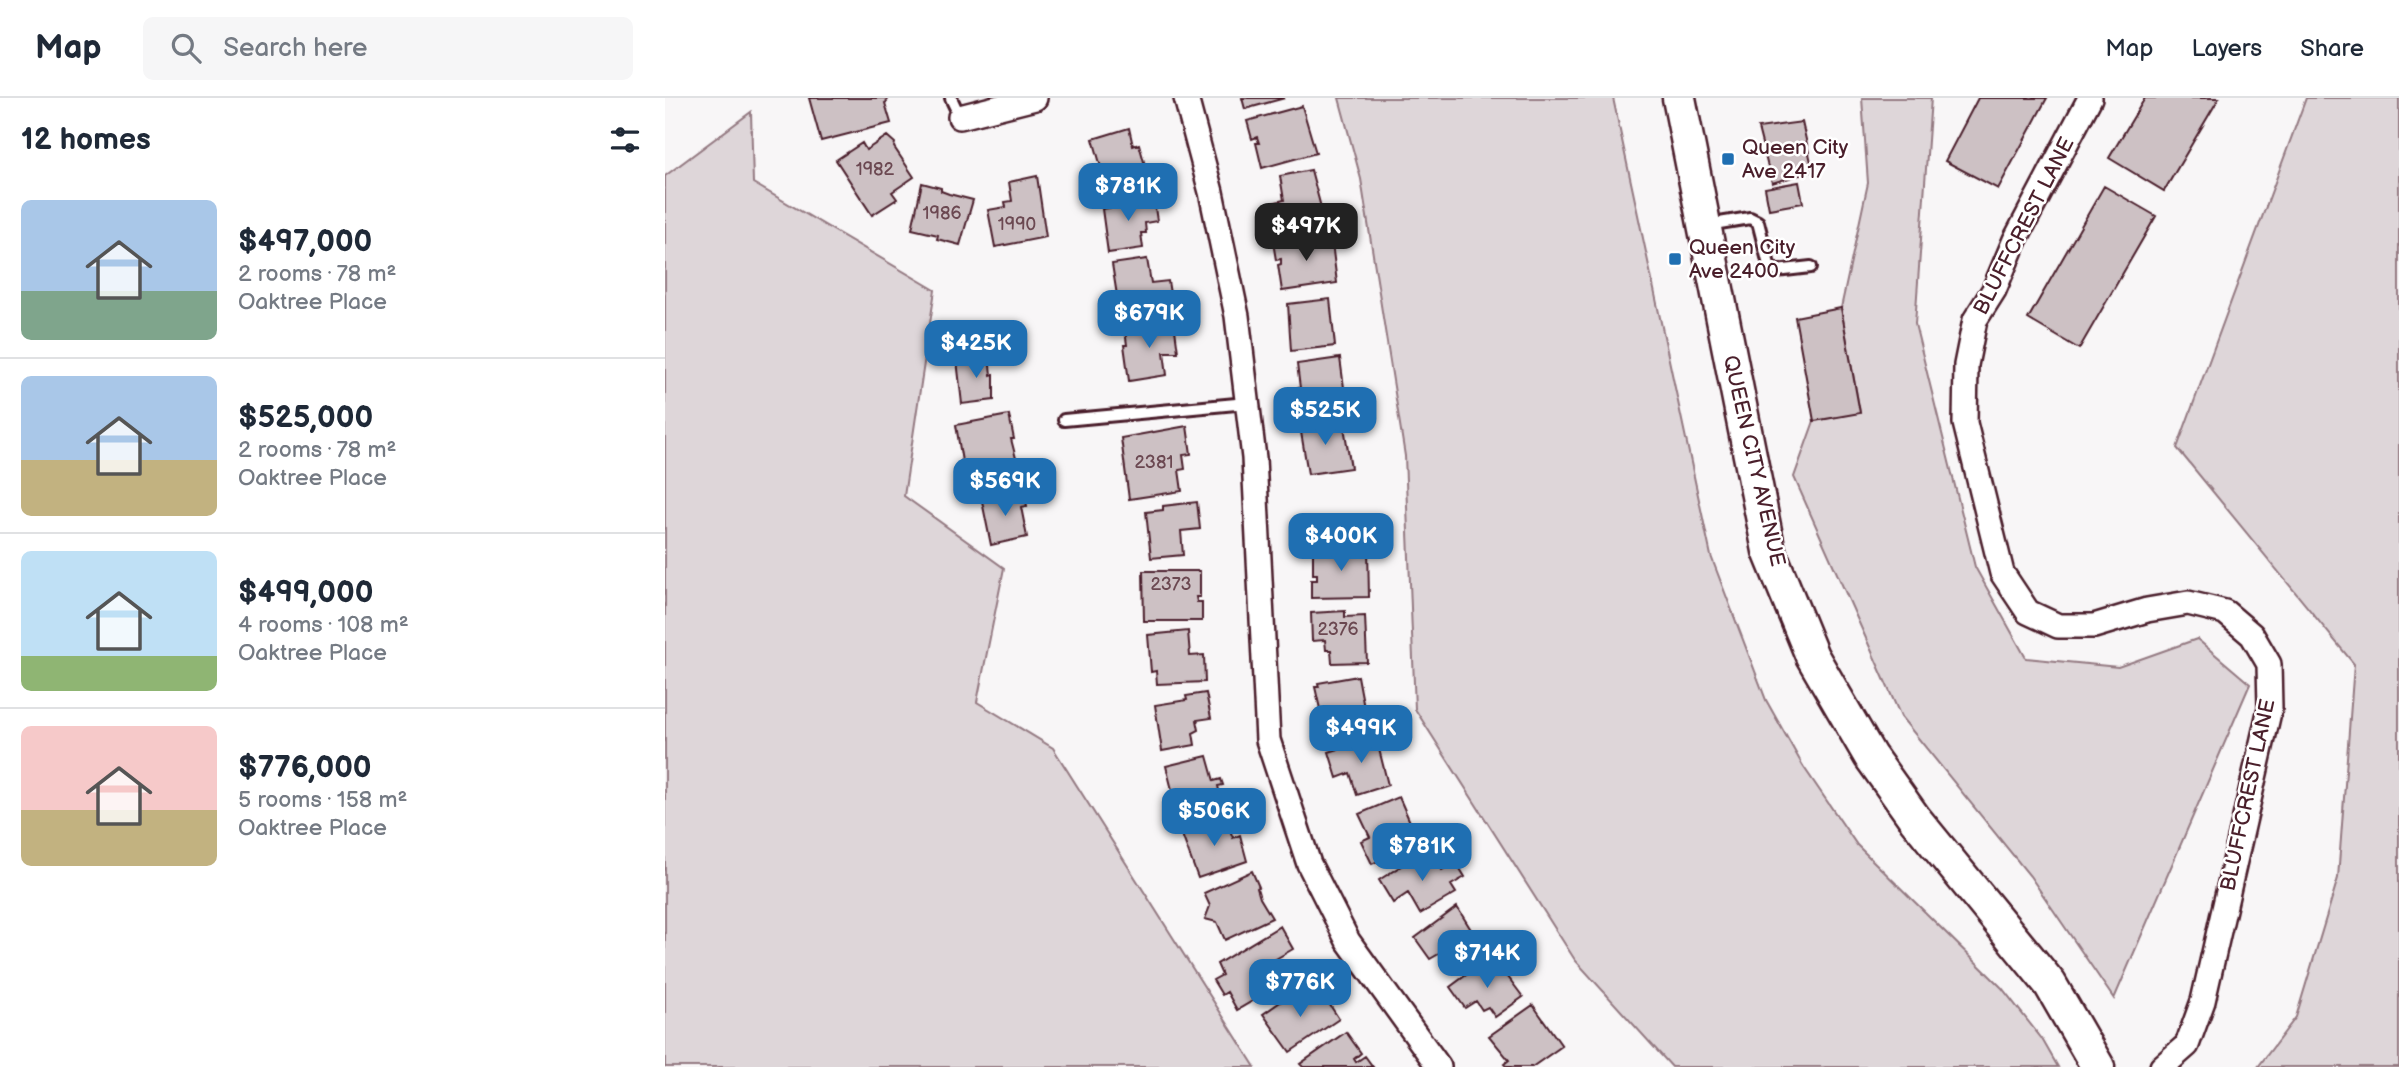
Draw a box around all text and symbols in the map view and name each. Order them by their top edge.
search box [143,17,633,80]
text: Map [35,28,101,68]
icon: search [167,29,205,67]
text: Search here [223,33,367,64]
text: Map [2105,34,2153,63]
text: Layers [2191,34,2262,63]
text: Share [2300,34,2364,63]
icon: filters [606,121,644,159]
text: 12 homes [21,122,151,158]
street label: BLUFFCREST LANE [1968,133,2080,319]
place label: Queen City Ave 2417 [1742,135,1849,184]
marker: Queen City Ave 2417 [1720,151,1736,167]
house number: 1982 [856,159,895,180]
pin: $781K [1079,164,1177,223]
text: $781K [1095,172,1162,200]
house number: 1986 [923,203,961,224]
pin: $497K [1257,204,1355,263]
text: $497K [1271,212,1341,240]
house number: 1990 [998,214,1036,235]
text: $497,000 [238,224,372,260]
icon: home [77,228,161,312]
place label: Queen City Ave 2400 [1689,235,1796,284]
marker: Queen City Ave 2400 [1667,251,1683,267]
text: 2 rooms · 78 m² [238,260,396,288]
text: Oaktree Place [238,288,387,316]
pin: $679K [1100,290,1198,350]
text: $679K [1114,299,1184,327]
pin: $425K [927,320,1025,380]
text: $425K [940,329,1012,357]
street label: QUEEN CITY AVENUE [1718,353,1790,569]
pin: $525K [1276,388,1374,447]
text: $525K [1289,396,1361,424]
text: $525,000 [238,400,373,436]
icon: home [77,404,161,488]
text: 2 rooms · 78 m² [238,436,396,464]
house number: 2381 [1135,452,1173,473]
pin: $569K [956,458,1054,518]
text: Oaktree Place [238,464,387,492]
text: $569K [969,467,1041,495]
pin: $400K [1292,514,1390,573]
text: $400K [1304,522,1378,550]
house number: 2373 [1150,574,1192,595]
text: $499,000 [238,575,373,611]
icon: home [77,579,161,663]
text: 4 rooms · 108 m² [238,611,409,639]
house number: 2376 [1317,619,1359,640]
text: Oaktree Place [238,639,387,667]
street label: BLUFFCREST LANE [2215,697,2281,893]
pin: $499K [1312,706,1410,765]
text: $499K [1325,714,1397,742]
text: $776,000 [238,750,372,786]
icon: home [77,754,161,838]
text: 5 rooms · 158 m² [238,786,407,814]
pin: $506K [1165,788,1263,848]
text: $506K [1178,797,1250,825]
text: Oaktree Place [238,814,387,842]
pin: $781K [1373,824,1471,883]
text: $781K [1389,832,1456,860]
pin: $714K [1438,930,1536,990]
text: $714K [1454,939,1520,967]
pin: $776K [1251,960,1349,1019]
text: $776K [1265,968,1335,996]

